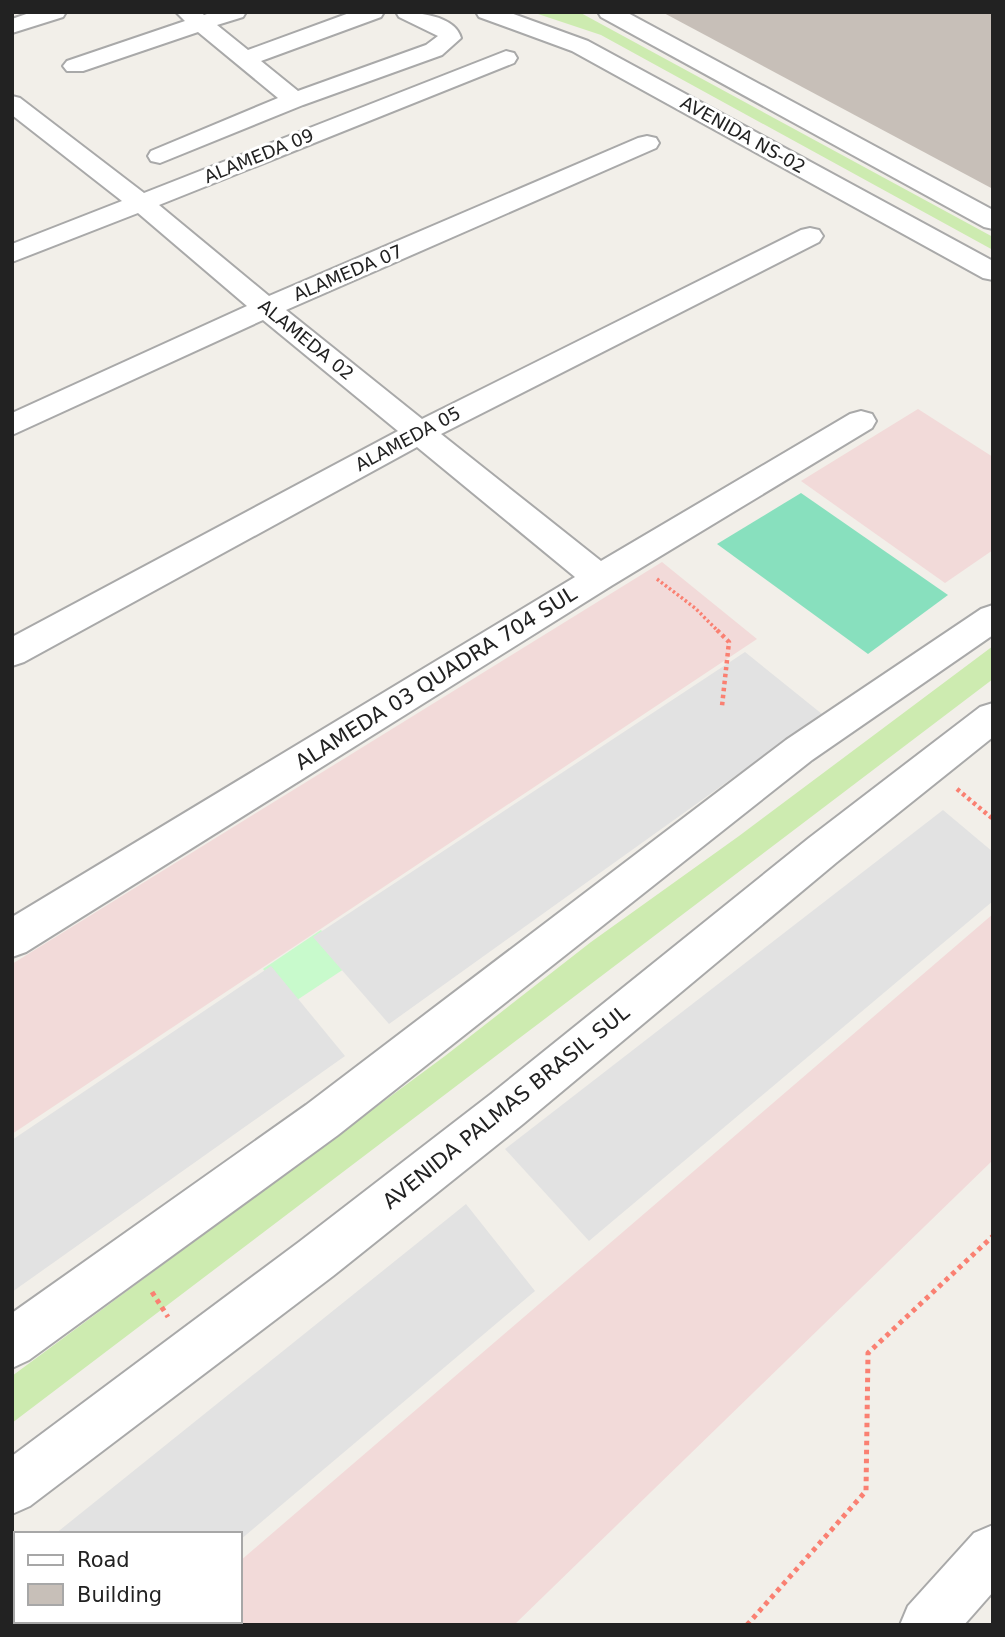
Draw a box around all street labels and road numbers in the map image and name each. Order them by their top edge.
street label: AVENIDA NS-02 [677,92,809,178]
street label: ALAMEDA 09 [201,124,317,187]
street label: ALAMEDA 07 [290,240,406,305]
street label: ALAMEDA 02 [254,295,358,384]
street label: ALAMEDA 05 [351,402,464,475]
street label: ALAMEDA 03 QUADRA 704 SUL [291,581,581,775]
street label: AVENIDA PALMAS BRASIL SUL [378,1000,634,1214]

